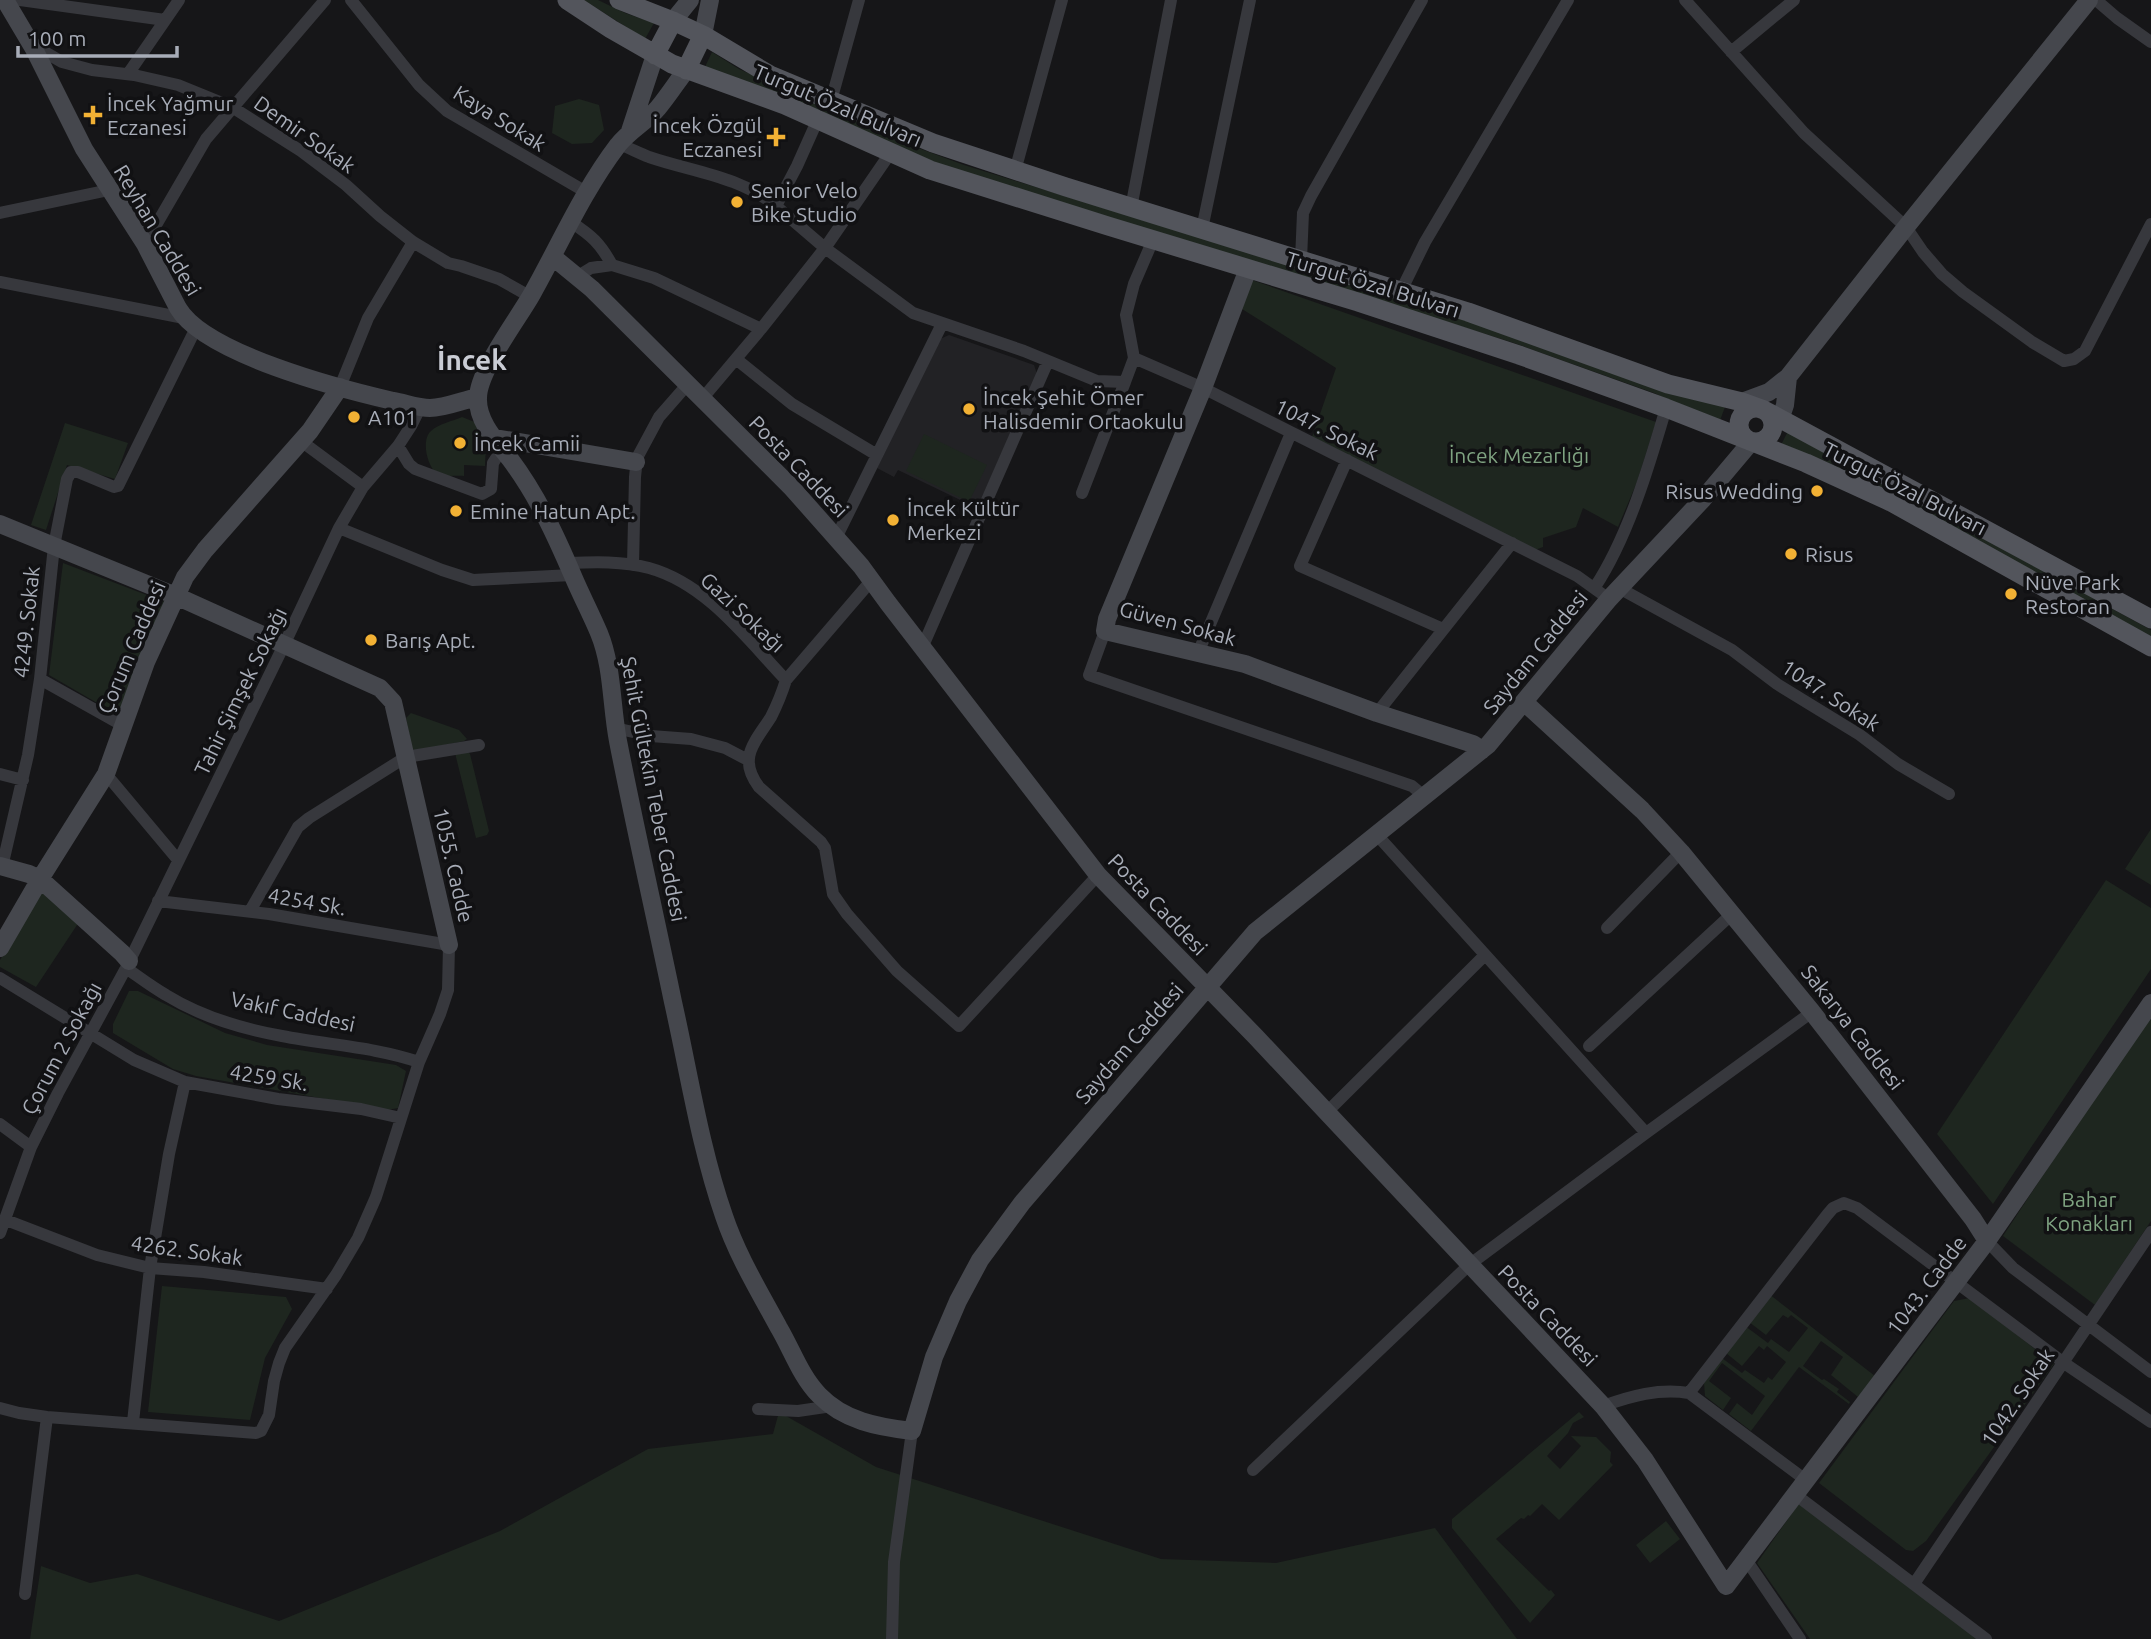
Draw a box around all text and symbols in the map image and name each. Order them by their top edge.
scale bar [18,14,177,58]
text: 100 m [28,26,86,50]
street label: Turgut Özal Bulvarı [750,59,926,151]
street label: Kaya Sokak [449,80,551,156]
street label: Demir Sokak [250,90,360,178]
place label: İncek Yağmur Eczanesi [107,91,233,139]
marker: İncek Yağmur Eczanesi [85,107,101,123]
place label: İncek Özgül Eczanesi [653,113,762,161]
marker: İncek Özgül Eczanesi [768,129,784,145]
street label: Reyhan Caddesi [109,160,207,300]
place label: Senior Velo Bike Studio [751,178,858,226]
marker: Senior Velo Bike Studio [729,194,745,210]
street label: Turgut Özal Bulvarı [1283,246,1463,322]
district label: İncek [437,344,507,375]
place label: İncek Şehit Ömer Halisdemir Ortaokulu [983,385,1184,433]
street label: 1047. Sokak [1271,394,1383,465]
marker: İncek Şehit Ömer Halisdemir Ortaokulu [961,401,977,417]
place label: A101 [368,405,417,429]
marker: A101 [346,409,362,425]
street label: Posta Caddesi [745,410,853,522]
place label: İncek Camii [474,431,580,455]
marker: İncek Camii [452,435,468,451]
street label: Turgut Özal Bulvarı [1819,436,1991,540]
park label: İncek Mezarlığı [1449,443,1589,467]
place label: Risus Wedding [1665,479,1803,503]
marker: Risus Wedding [1809,483,1825,499]
place label: İncek Kültür Merkezi [907,496,1020,544]
place label: Emine Hatun Apt. [470,499,635,523]
marker: Emine Hatun Apt. [448,503,464,519]
marker: İncek Kültür Merkezi [885,512,901,528]
place label: Risus [1805,542,1853,566]
marker: Risus [1783,546,1799,562]
street label: 4249. Sokak [8,564,44,679]
street label: Gazi Sokağı [696,567,790,657]
place label: Nüve Park Restoran [2025,570,2121,618]
street label: Çorum Caddesi [92,577,170,717]
street label: Saydam Caddesi [1478,585,1592,719]
marker: Nüve Park Restoran [2003,586,2019,602]
street label: Güven Sokak [1117,596,1239,650]
street label: Tahir Şimşek Sokağı [189,603,291,779]
place label: Barış Apt. [385,628,476,652]
marker: Barış Apt. [363,632,379,648]
street label: Şehit Gültekin Teber Caddesi [617,654,691,924]
street label: 1047. Sokak [1777,654,1885,736]
street label: 1055. Cadde [429,805,479,925]
street label: Posta Caddesi [1104,848,1212,960]
street label: 4254 Sk. [266,882,348,920]
street label: Sakarya Caddesi [1797,960,1909,1094]
street label: Çorum 2 Sokağı [16,978,106,1118]
street label: Saydam Caddesi [1070,978,1188,1108]
street label: Vakıf Caddesi [229,986,357,1036]
street label: 4259 Sk. [228,1059,310,1095]
park label: Bahar Konakları [2045,1187,2133,1235]
street label: 4262. Sokak [130,1230,245,1270]
street label: 1043. Cadde [1881,1231,1971,1339]
street label: Posta Caddesi [1494,1259,1602,1371]
street label: 1042. Sokak [1976,1343,2059,1450]

